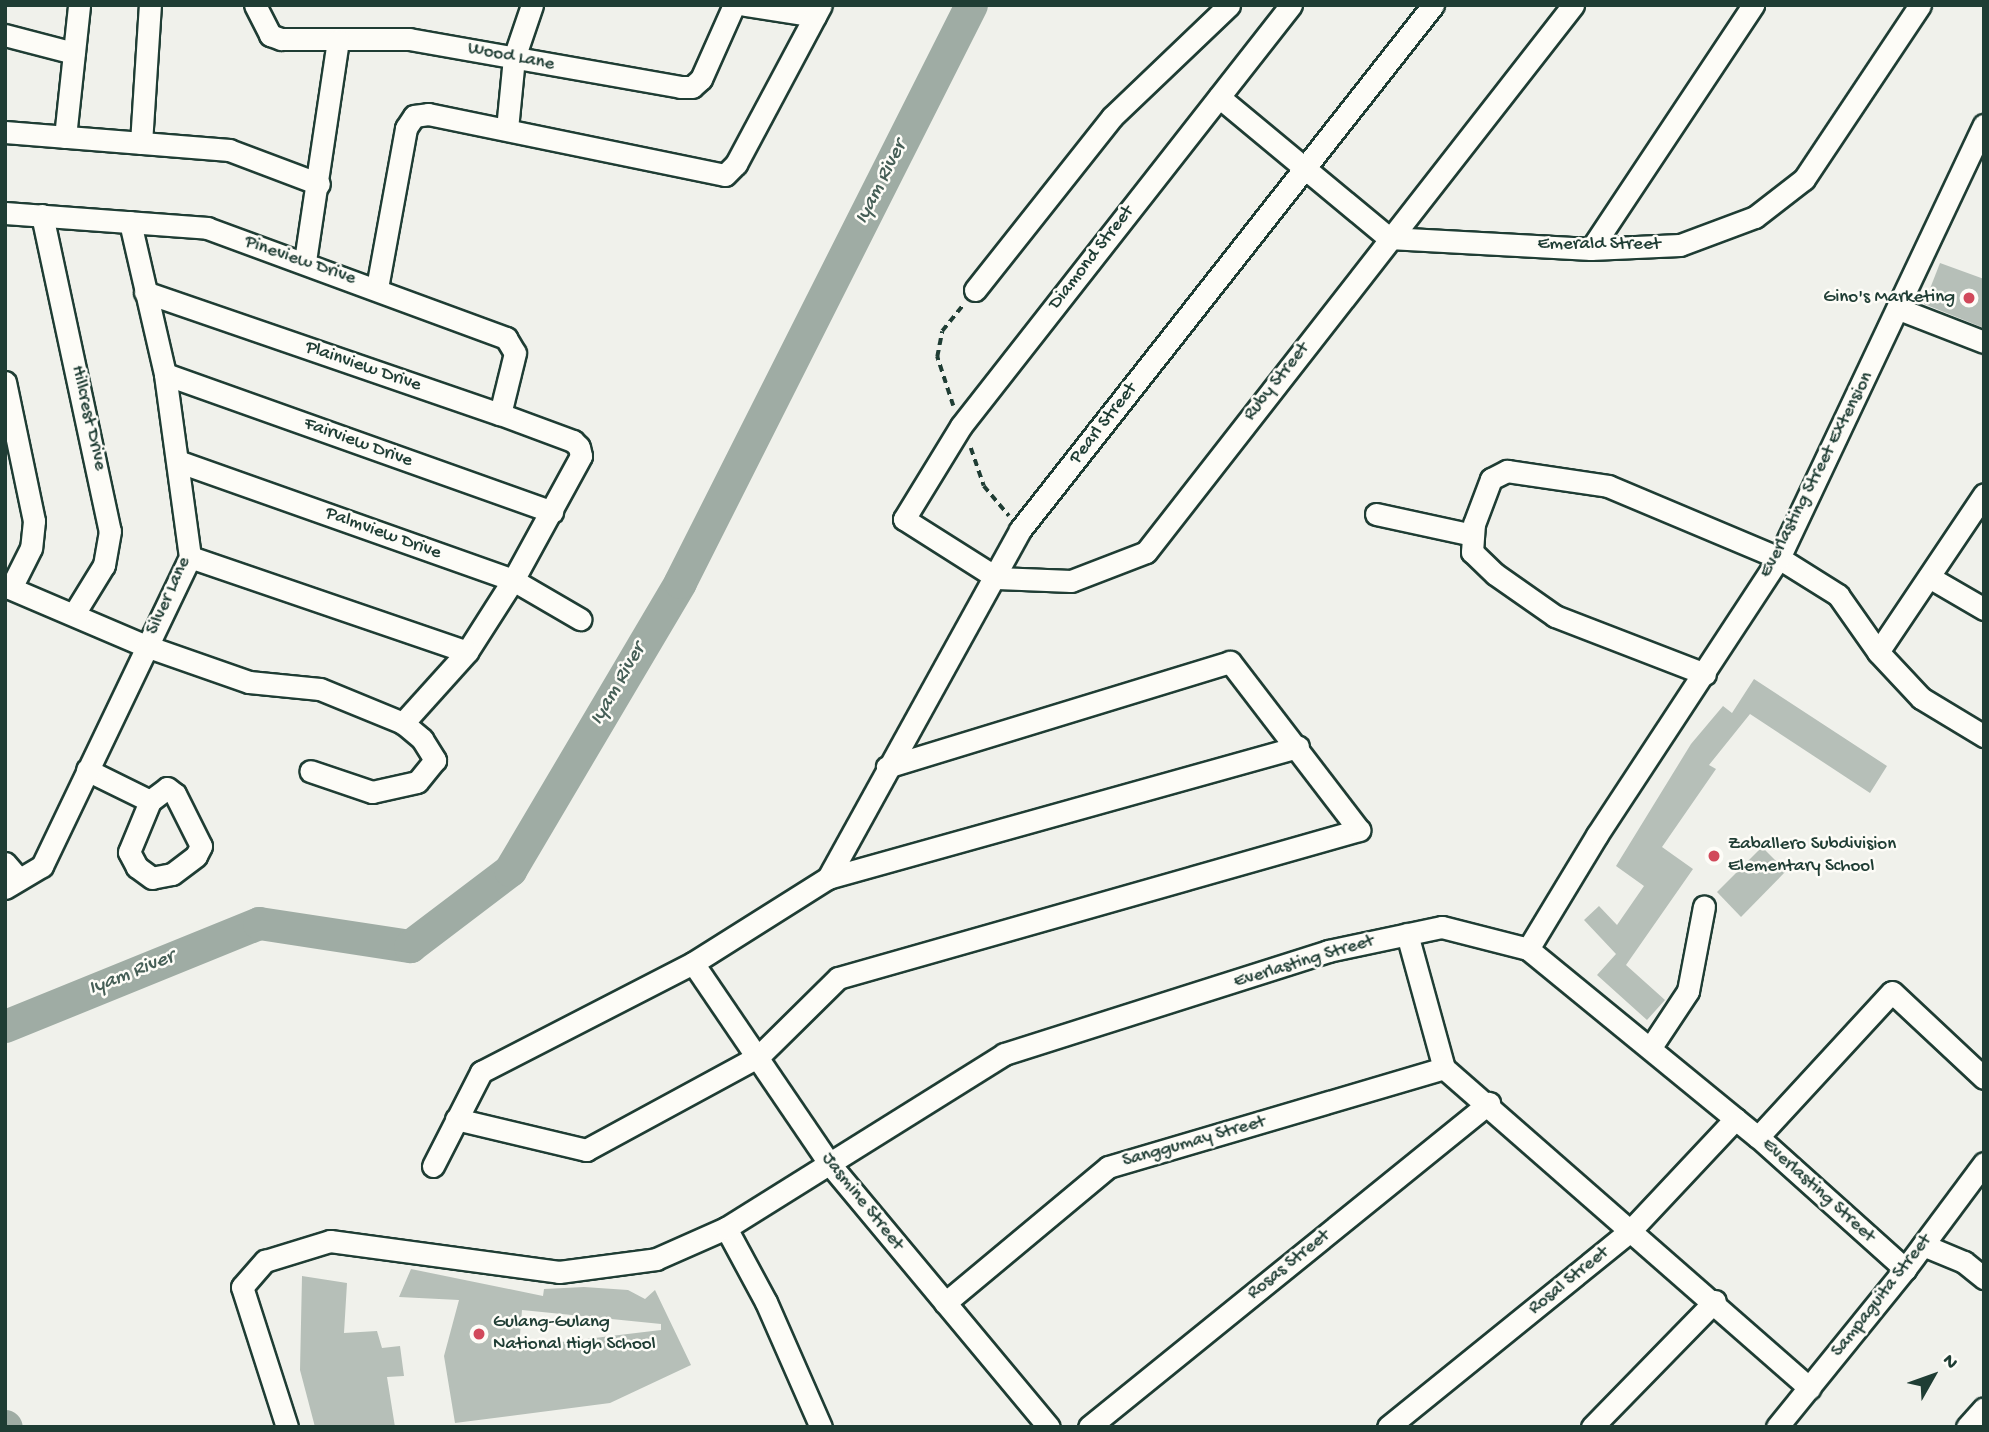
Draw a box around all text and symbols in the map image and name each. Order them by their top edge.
street label: Wood Lane [466,37,556,77]
water label: Iyam River [850,137,914,229]
street label: Diamond Street [1044,201,1140,315]
street label: Pineview Drive [241,231,359,291]
street label: Emerald Street [1538,234,1660,256]
place label: Gino's Marketing [1823,287,1955,309]
marker: Gino's Marketing [1961,290,1977,306]
street label: Plainview Drive [302,336,424,398]
street label: Ruby Street [1239,338,1315,426]
street label: Hillcrest Drive [65,363,111,473]
street label: Everlasting Street Extension [1755,368,1879,582]
street label: Pearl Street [1065,379,1143,469]
street label: Fairview Drive [301,413,415,473]
street label: Palmview Drive [322,502,444,566]
street label: Silver Lane [142,554,196,638]
water label: Iyam River [586,640,652,730]
place label: Zaballero Subdivision Elementary School [1728,834,1896,878]
marker: Zaballero Subdivision Elementary School [1706,848,1722,864]
street label: Everlasting Street [1231,930,1377,994]
water label: Iyam River [86,945,178,1003]
street label: Sanggumay Street [1120,1111,1268,1173]
street label: Everlasting Street [1756,1134,1880,1248]
street label: Jasmine Street [816,1149,908,1255]
street label: Rosas Street [1243,1225,1335,1305]
street label: Sampaguita Street [1827,1230,1937,1362]
street label: Rosal Street [1524,1242,1614,1320]
place label: Gulang-Gulang National High School [493,1312,656,1356]
marker: Gulang-Gulang National High School [471,1326,487,1342]
north arrow [1898,1341,1968,1411]
text: N [1937,1350,1962,1374]

